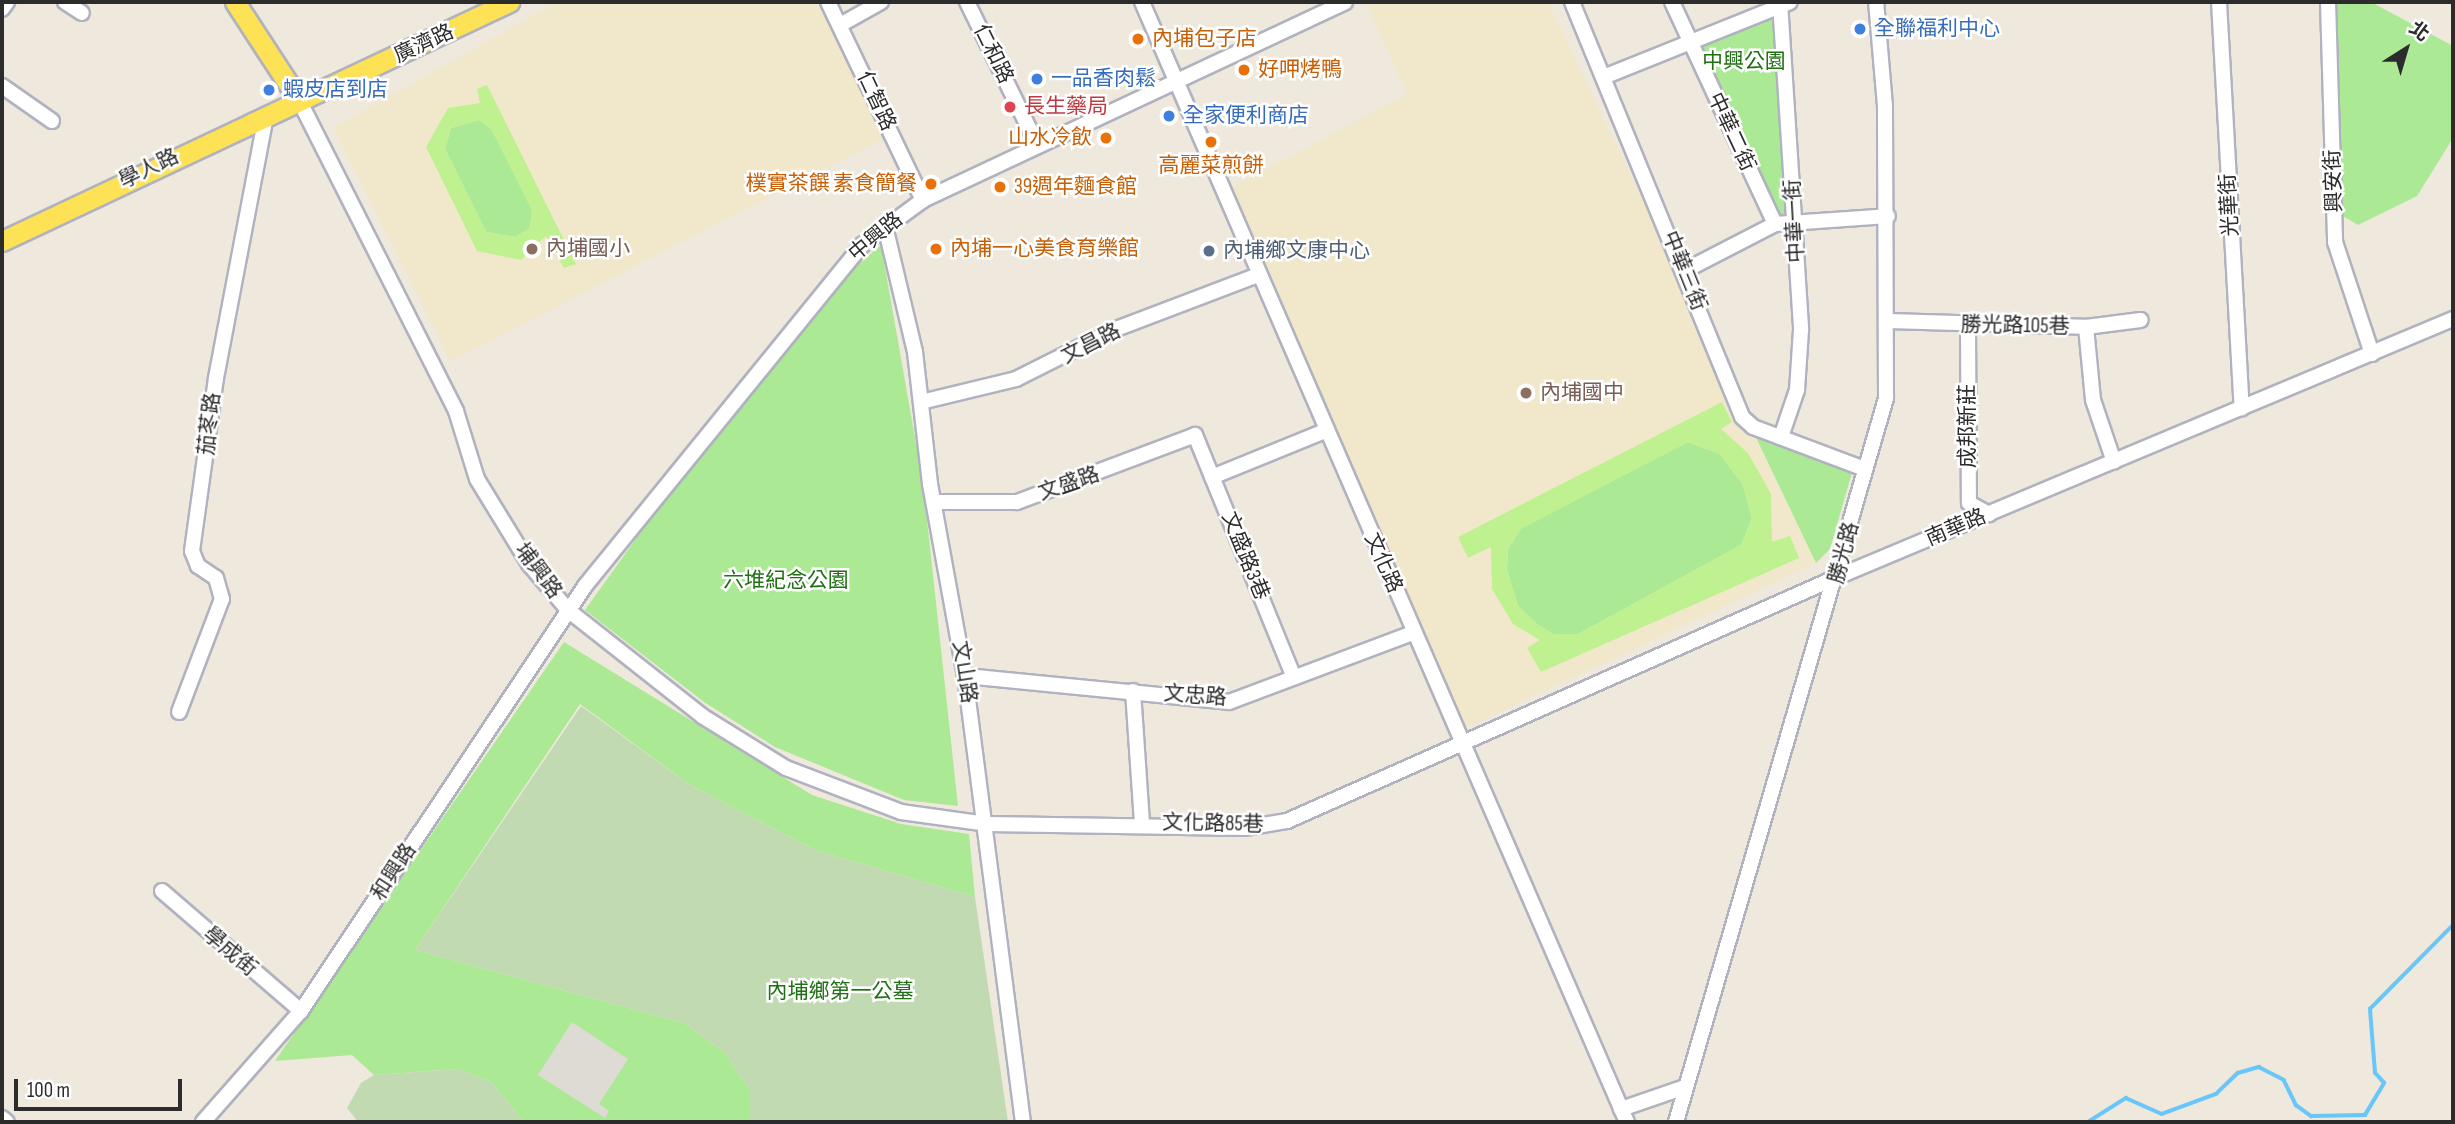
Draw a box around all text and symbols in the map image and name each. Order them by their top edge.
north arrow [2371,14,2441,84]
place label: 全聯福利中心 [1874,16,2000,42]
text: 北 [2404,17,2433,47]
street label: 廣濟路 [390,19,458,69]
street label: 仁和路 [968,20,1018,88]
marker: 全聯福利中心 [1852,21,1868,37]
place label: 內埔包子店 [1152,26,1257,52]
marker: 內埔包子店 [1130,31,1146,47]
park label: 中興公園 [1702,49,1786,75]
place label: 好呷烤鴨 [1258,57,1342,83]
marker: 好呷烤鴨 [1236,62,1252,78]
place label: 一品香肉鬆 [1051,66,1156,92]
street label: 仁智路 [851,67,901,135]
marker: 一品香肉鬆 [1029,71,1045,87]
place label: 蝦皮店到店 [283,77,388,103]
marker: 蝦皮店到店 [261,82,277,98]
street label: 中華二街 [1702,89,1760,175]
place label: 長生藥局 [1024,94,1108,120]
marker: 長生藥局 [1002,99,1018,115]
place label: 全家便利商店 [1183,103,1309,129]
marker: 全家便利商店 [1161,108,1177,124]
place label: 山水冷飲 [1008,125,1092,151]
marker: 山水冷飲 [1098,130,1114,146]
marker: 高麗菜煎餅 [1203,134,1219,150]
street label: 學人路 [115,144,183,194]
street label: 興安街 [2320,149,2348,213]
place label: 高麗菜煎餅 [1159,153,1263,179]
place label: 樸實茶饌 素食簡餐 [746,171,917,197]
street label: 光華街 [2216,173,2244,237]
place label: 39週年麵食館 [1014,174,1137,200]
marker: 樸實茶饌 素食簡餐 [923,176,939,192]
street label: 中華一街 [1780,178,1810,264]
marker: 39週年麵食館 [992,179,1008,195]
street label: 中興路 [844,207,908,267]
street label: 中華三街 [1657,227,1711,315]
place label: 內埔國小 [546,236,630,262]
place label: 內埔一心美食育樂館 [950,236,1139,262]
place label: 內埔鄉文康中心 [1223,238,1370,264]
marker: 內埔國小 [524,241,540,257]
marker: 內埔一心美食育樂館 [928,241,944,257]
marker: 內埔鄉文康中心 [1201,243,1217,259]
street label: 勝光路105巷 [1960,312,2070,340]
street label: 文昌路 [1057,318,1125,370]
place label: 內埔國中 [1540,380,1624,406]
street label: 成邦新莊 [1955,384,1981,468]
marker: 內埔國中 [1518,385,1534,401]
street label: 茄苳路 [194,391,226,457]
street label: 文盛路 [1035,462,1103,506]
street label: 南華路 [1922,504,1990,552]
street label: 文盛路3巷 [1216,508,1274,604]
street label: 勝光路 [1824,519,1864,587]
street label: 文化路 [1359,529,1407,597]
street label: 埔興路 [509,538,567,604]
park label: 六堆紀念公園 [723,568,849,594]
street label: 文山路 [947,639,981,705]
street label: 文忠路 [1163,681,1227,711]
street label: 文化路85巷 [1162,811,1264,837]
street label: 和興路 [366,839,422,905]
street label: 學成街 [198,922,262,982]
park label: 內埔鄉第一公墓 [767,979,913,1005]
scale bar [18,1064,186,1108]
text: 100 m [27,1078,70,1103]

